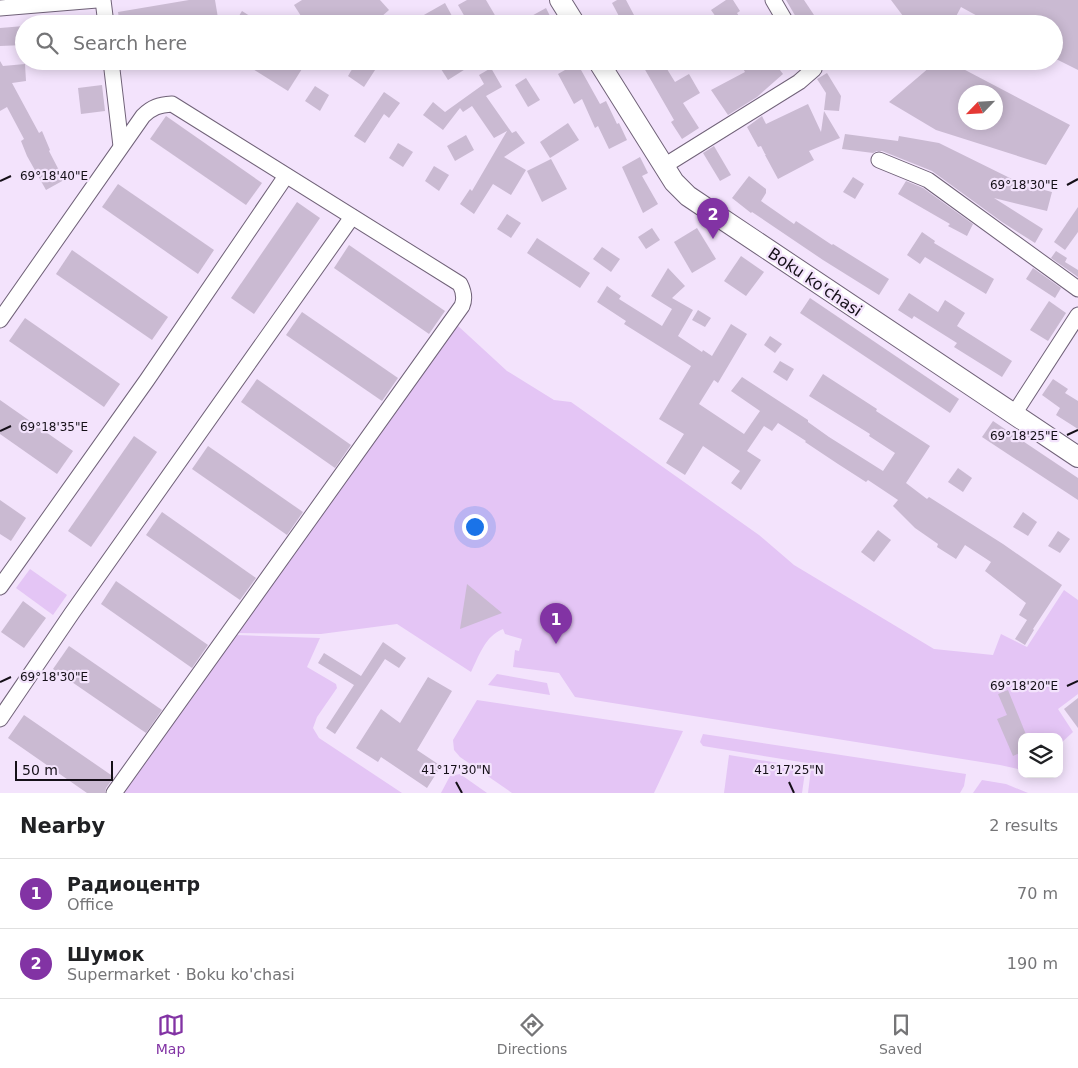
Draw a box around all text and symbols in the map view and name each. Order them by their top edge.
search box [15,15,1063,70]
icon: search [33,29,61,57]
text: Search here [73,32,187,54]
north arrow [958,85,1003,130]
text: 69°18'40"E [20,169,88,183]
text: 69°18'30"E [990,178,1058,192]
pin: 2 [697,198,729,239]
street label: Boku ko'chasi [764,244,866,320]
text: 69°18'35"E [20,420,88,434]
text: 69°18'25"E [990,429,1058,443]
your location [462,514,488,540]
pin: 1 [540,603,572,644]
text: 69°18'30"E [20,670,88,684]
text: 69°18'20"E [990,679,1058,693]
map controls [1018,733,1063,778]
button: layers [1018,733,1063,778]
scale bar [15,758,112,781]
text: 50 m [22,762,58,778]
text: 41°17'30"N [421,763,491,777]
text: 41°17'25"N [754,763,824,777]
text: Nearby [20,814,105,838]
text: 2 results [989,816,1058,835]
text: Радиоцентр [67,873,200,895]
text: 1 [30,884,42,903]
text: 70 m [1017,884,1058,903]
text: Office [67,895,114,914]
text: Шумок [67,943,144,965]
text: 2 [30,954,42,973]
text: 190 m [1007,954,1058,973]
text: Supermarket · Boku ko'chasi [67,965,295,984]
tab: Map [156,1011,185,1057]
tab: Directions [497,1011,567,1057]
tab: Saved [879,1011,922,1057]

